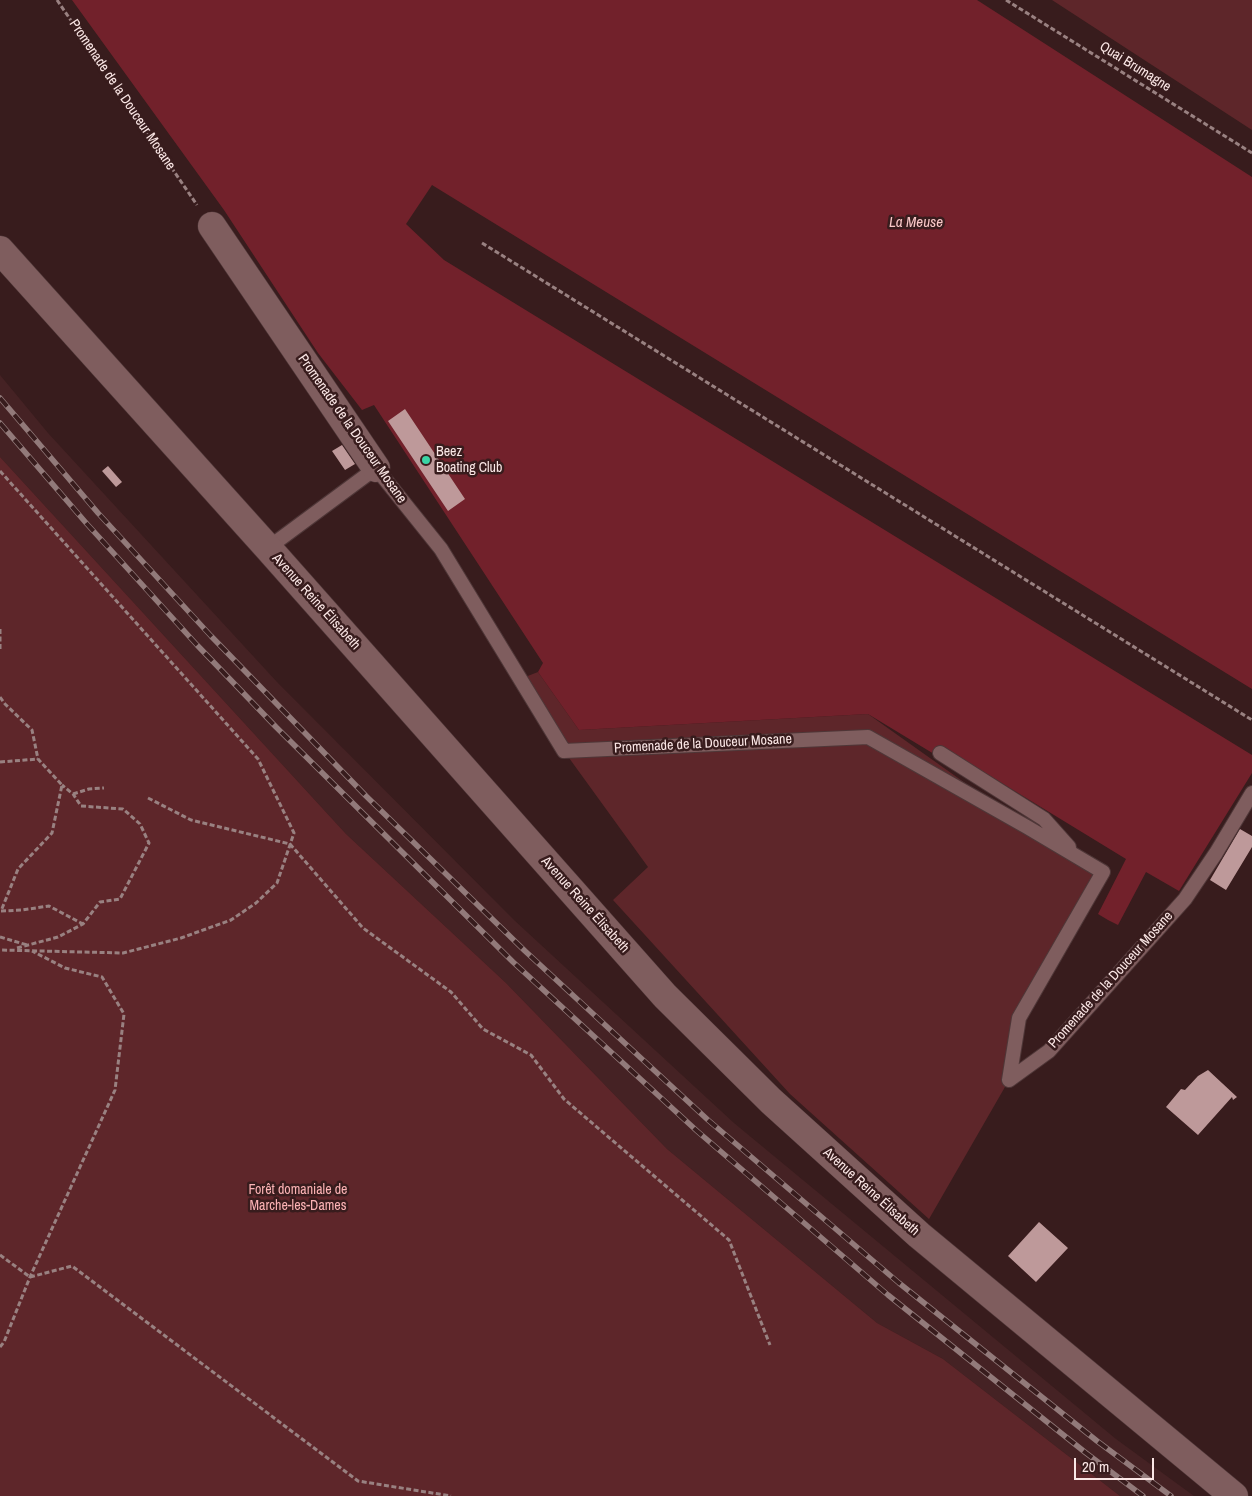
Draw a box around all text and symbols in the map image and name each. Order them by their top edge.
street label: Promenade de la Douceur Mosane [65,17,179,173]
street label: Quai Brumagne [1096,38,1174,96]
water label: La Meuse [889,214,943,232]
street label: Promenade de la Douceur Mosane [294,351,410,507]
place label: Beez Boating Club [436,444,502,477]
marker: Beez Boating Club [420,454,432,466]
street label: Avenue Reine Élisabeth [268,550,364,654]
street label: Promenade de la Douceur Mosane [614,731,792,757]
street label: Avenue Reine Élisabeth [537,853,633,957]
street label: Promenade de la Douceur Mosane [1045,908,1177,1052]
street label: Avenue Reine Élisabeth [819,1144,923,1240]
park label: Forêt domaniale de Marche-les-Dames [249,1182,347,1214]
scale bar [1077,1448,1157,1480]
text: 20 m [1082,1456,1109,1477]

